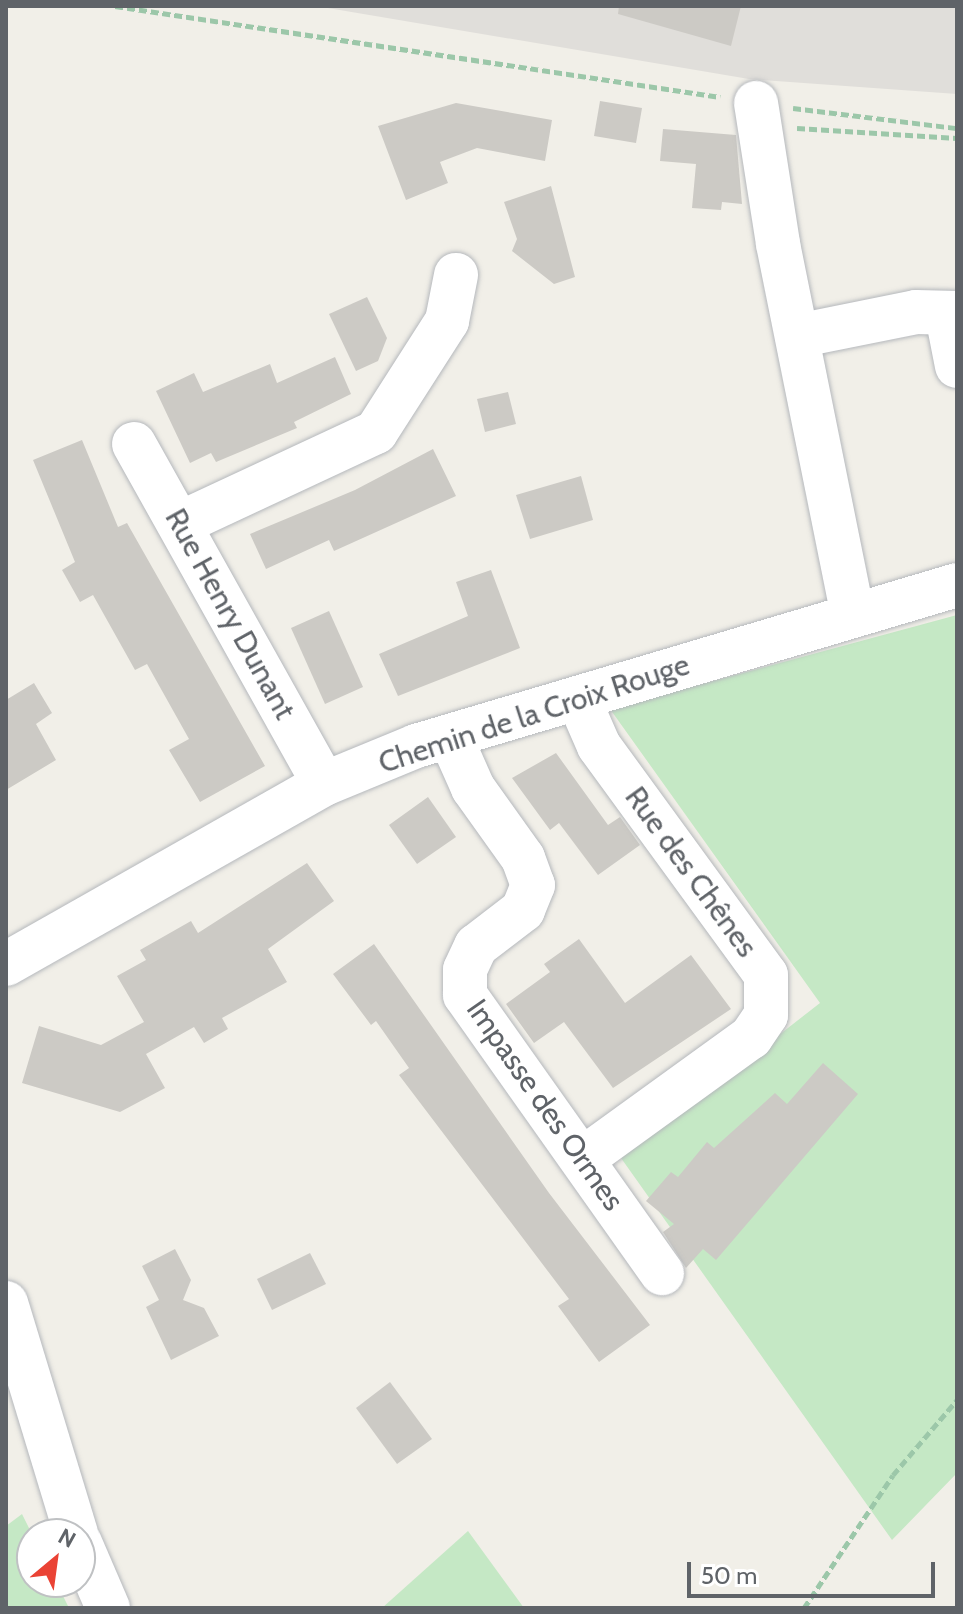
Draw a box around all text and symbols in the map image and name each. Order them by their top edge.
street label: Rue Henry Dunant [157,503,303,725]
street label: Chemin de la Croix Rouge [374,647,694,781]
street label: Rue des Chênes [617,780,765,964]
street label: Impasse des Ormes [459,993,631,1217]
north arrow [16,1518,96,1598]
text: N [54,1523,80,1554]
scale bar [691,1546,939,1596]
text: 50 m [701,1561,757,1590]

